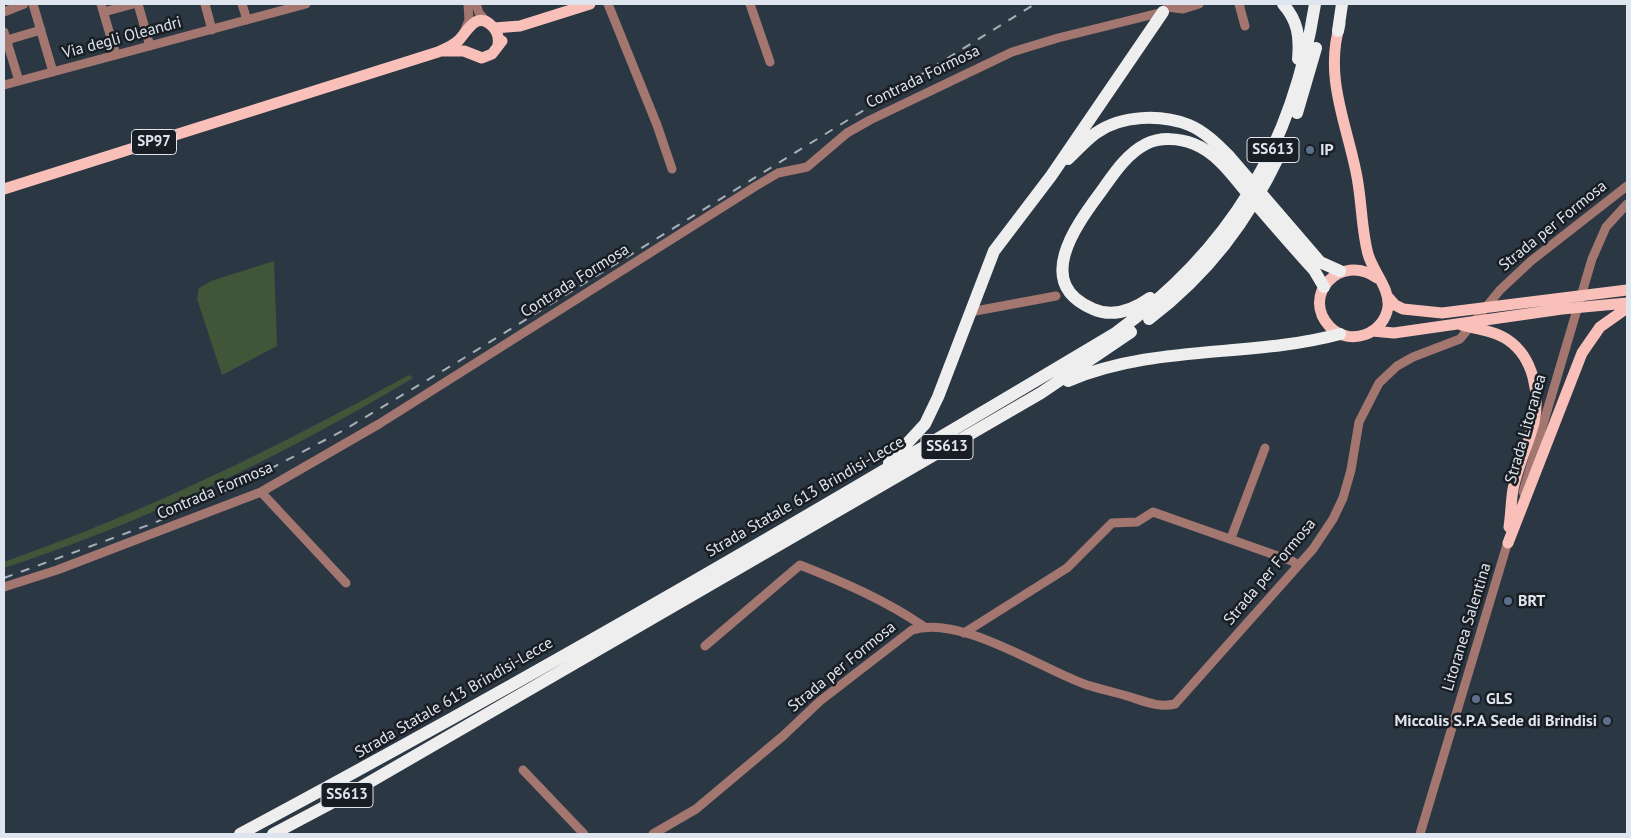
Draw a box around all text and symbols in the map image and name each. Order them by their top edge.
street label: Via degli Oleandri [60,13,184,63]
street label: Contrada Formosa [863,41,983,113]
road number: SP97 [132,130,176,154]
road number: SS613 [1247,138,1299,162]
place label: IP [1320,140,1334,160]
marker: IP [1304,144,1316,156]
street label: Strada per Formosa [1495,177,1611,275]
street label: Contrada Formosa [517,240,633,322]
street label: Strada Litoranea [1501,372,1551,486]
street label: Strada Statale 613 Brindisi-Lecce [703,432,907,562]
road number: SS613 [921,434,973,460]
street label: Contrada Formosa [154,458,276,524]
street label: Strada per Formosa [1220,515,1320,629]
street label: Litoranea Salentina [1438,560,1496,694]
place label: BRT [1518,591,1545,611]
marker: BRT [1502,595,1514,607]
street label: Strada per Formosa [784,618,900,716]
street label: Strada Statale 613 Brindisi-Lecce [352,633,556,763]
place label: GLS [1486,689,1512,709]
marker: GLS [1470,693,1482,705]
place label: Miccolis S.P.A Sede di Brindisi [1395,711,1597,731]
marker: Miccolis S.P.A Sede di Brindisi [1601,715,1613,727]
road number: SS613 [321,782,373,808]

